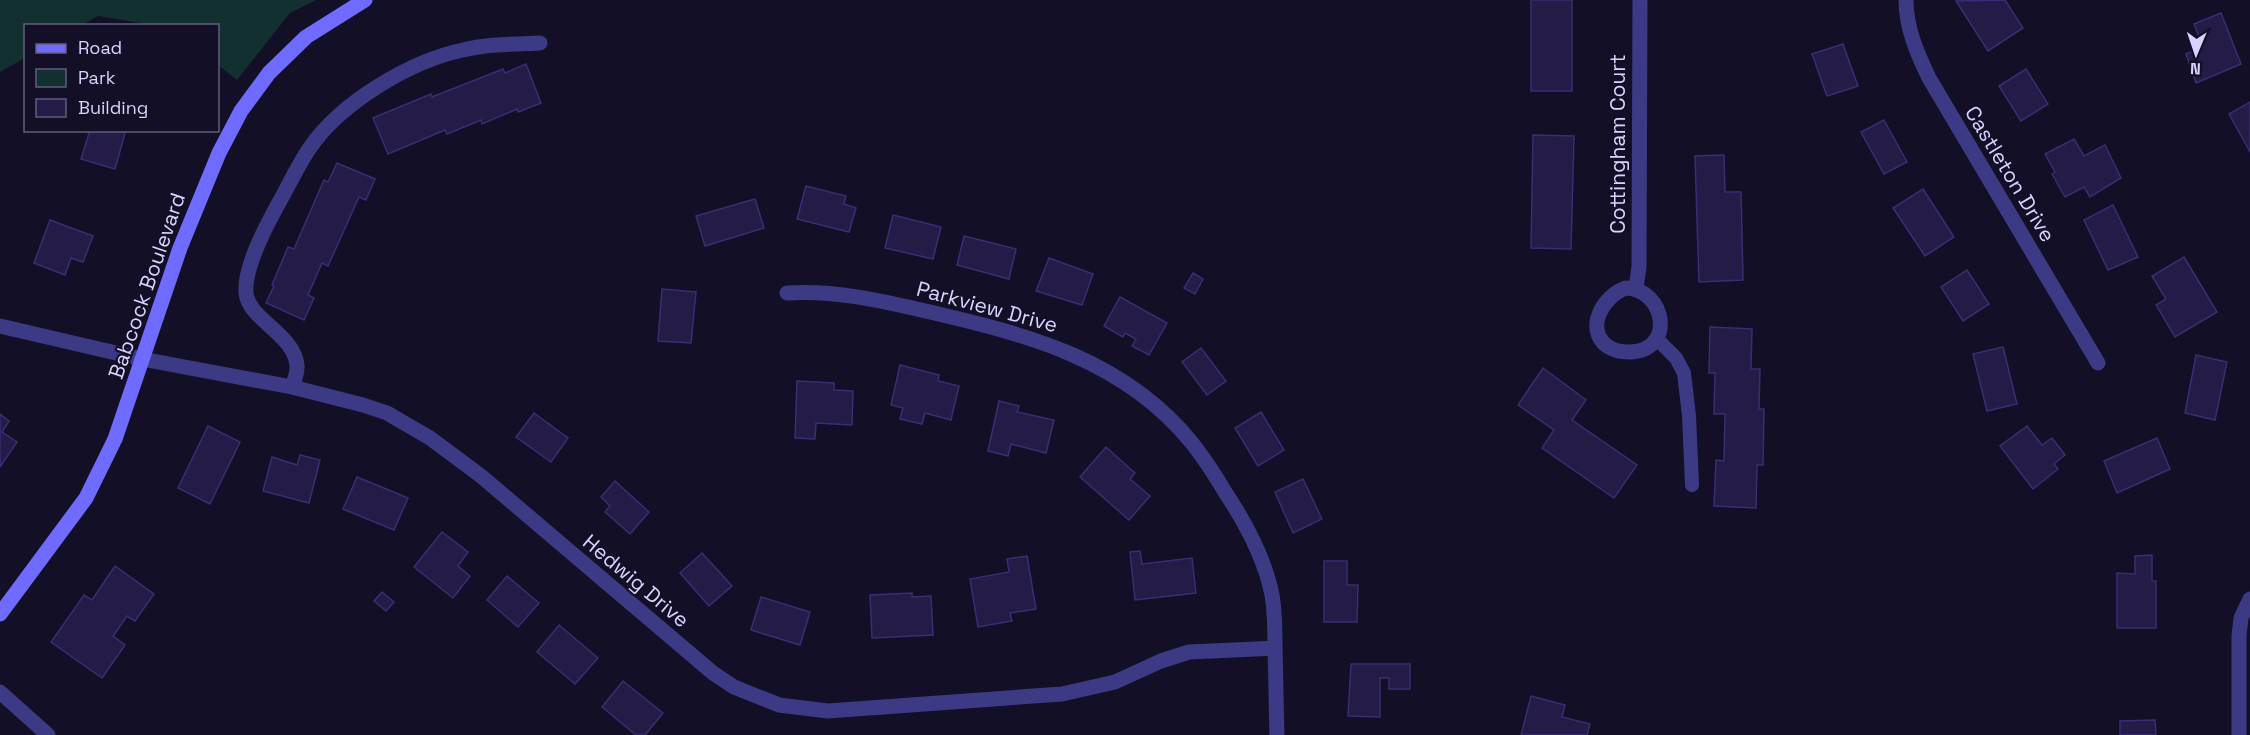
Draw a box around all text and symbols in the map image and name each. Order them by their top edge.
legend [24,24,219,132]
north arrow [2166,24,2226,84]
text: Road [78,36,122,59]
street label: Cottingham Court [1604,54,1631,234]
text: N [2190,58,2201,79]
text: Park [78,66,116,89]
text: Building [78,96,148,119]
street label: Castleton Drive [1959,101,2062,247]
street label: Babcock Boulevard [102,189,191,383]
street label: Parkview Drive [914,275,1061,338]
street label: Hedwig Drive [578,528,695,633]

